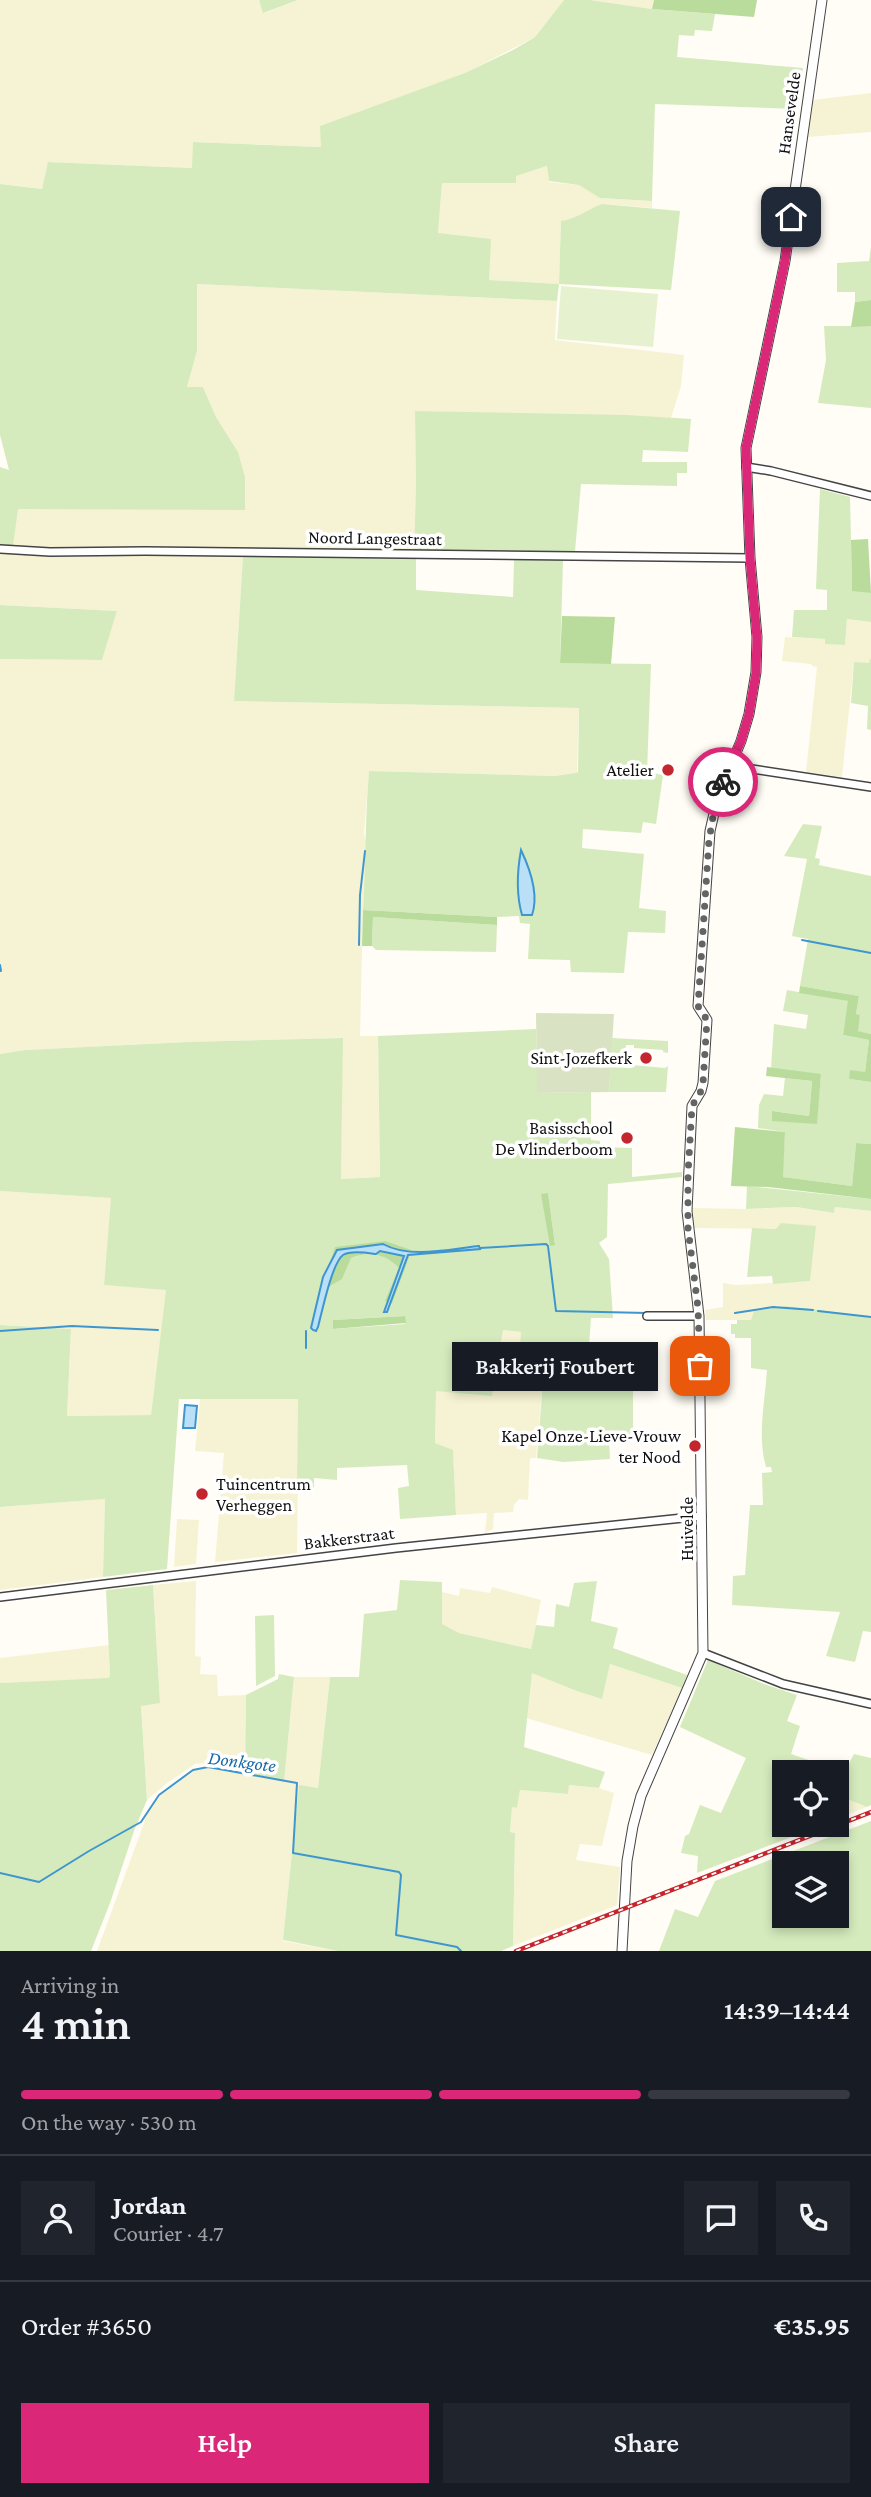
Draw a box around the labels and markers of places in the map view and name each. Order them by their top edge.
pin [761,187,821,247]
place label: Atelier [606,760,655,780]
marker: Atelier [660,762,676,778]
place label: Sint-Jozefkerk [530,1048,632,1068]
marker: Sint-Jozefkerk [638,1050,654,1066]
place label: Basisschool De Vlinderboom [495,1118,614,1159]
marker: Basisschool De Vlinderboom [619,1130,635,1146]
pin [670,1336,730,1396]
callout: Bakkerij Foubert [452,1342,658,1390]
place label: Kapel Onze-Lieve-Vrouw ter Nood [501,1426,682,1467]
marker: Kapel Onze-Lieve-Vrouw ter Nood [687,1438,703,1454]
place label: Tuincentrum Verheggen [216,1474,311,1515]
marker: Tuincentrum Verheggen [194,1486,210,1502]

